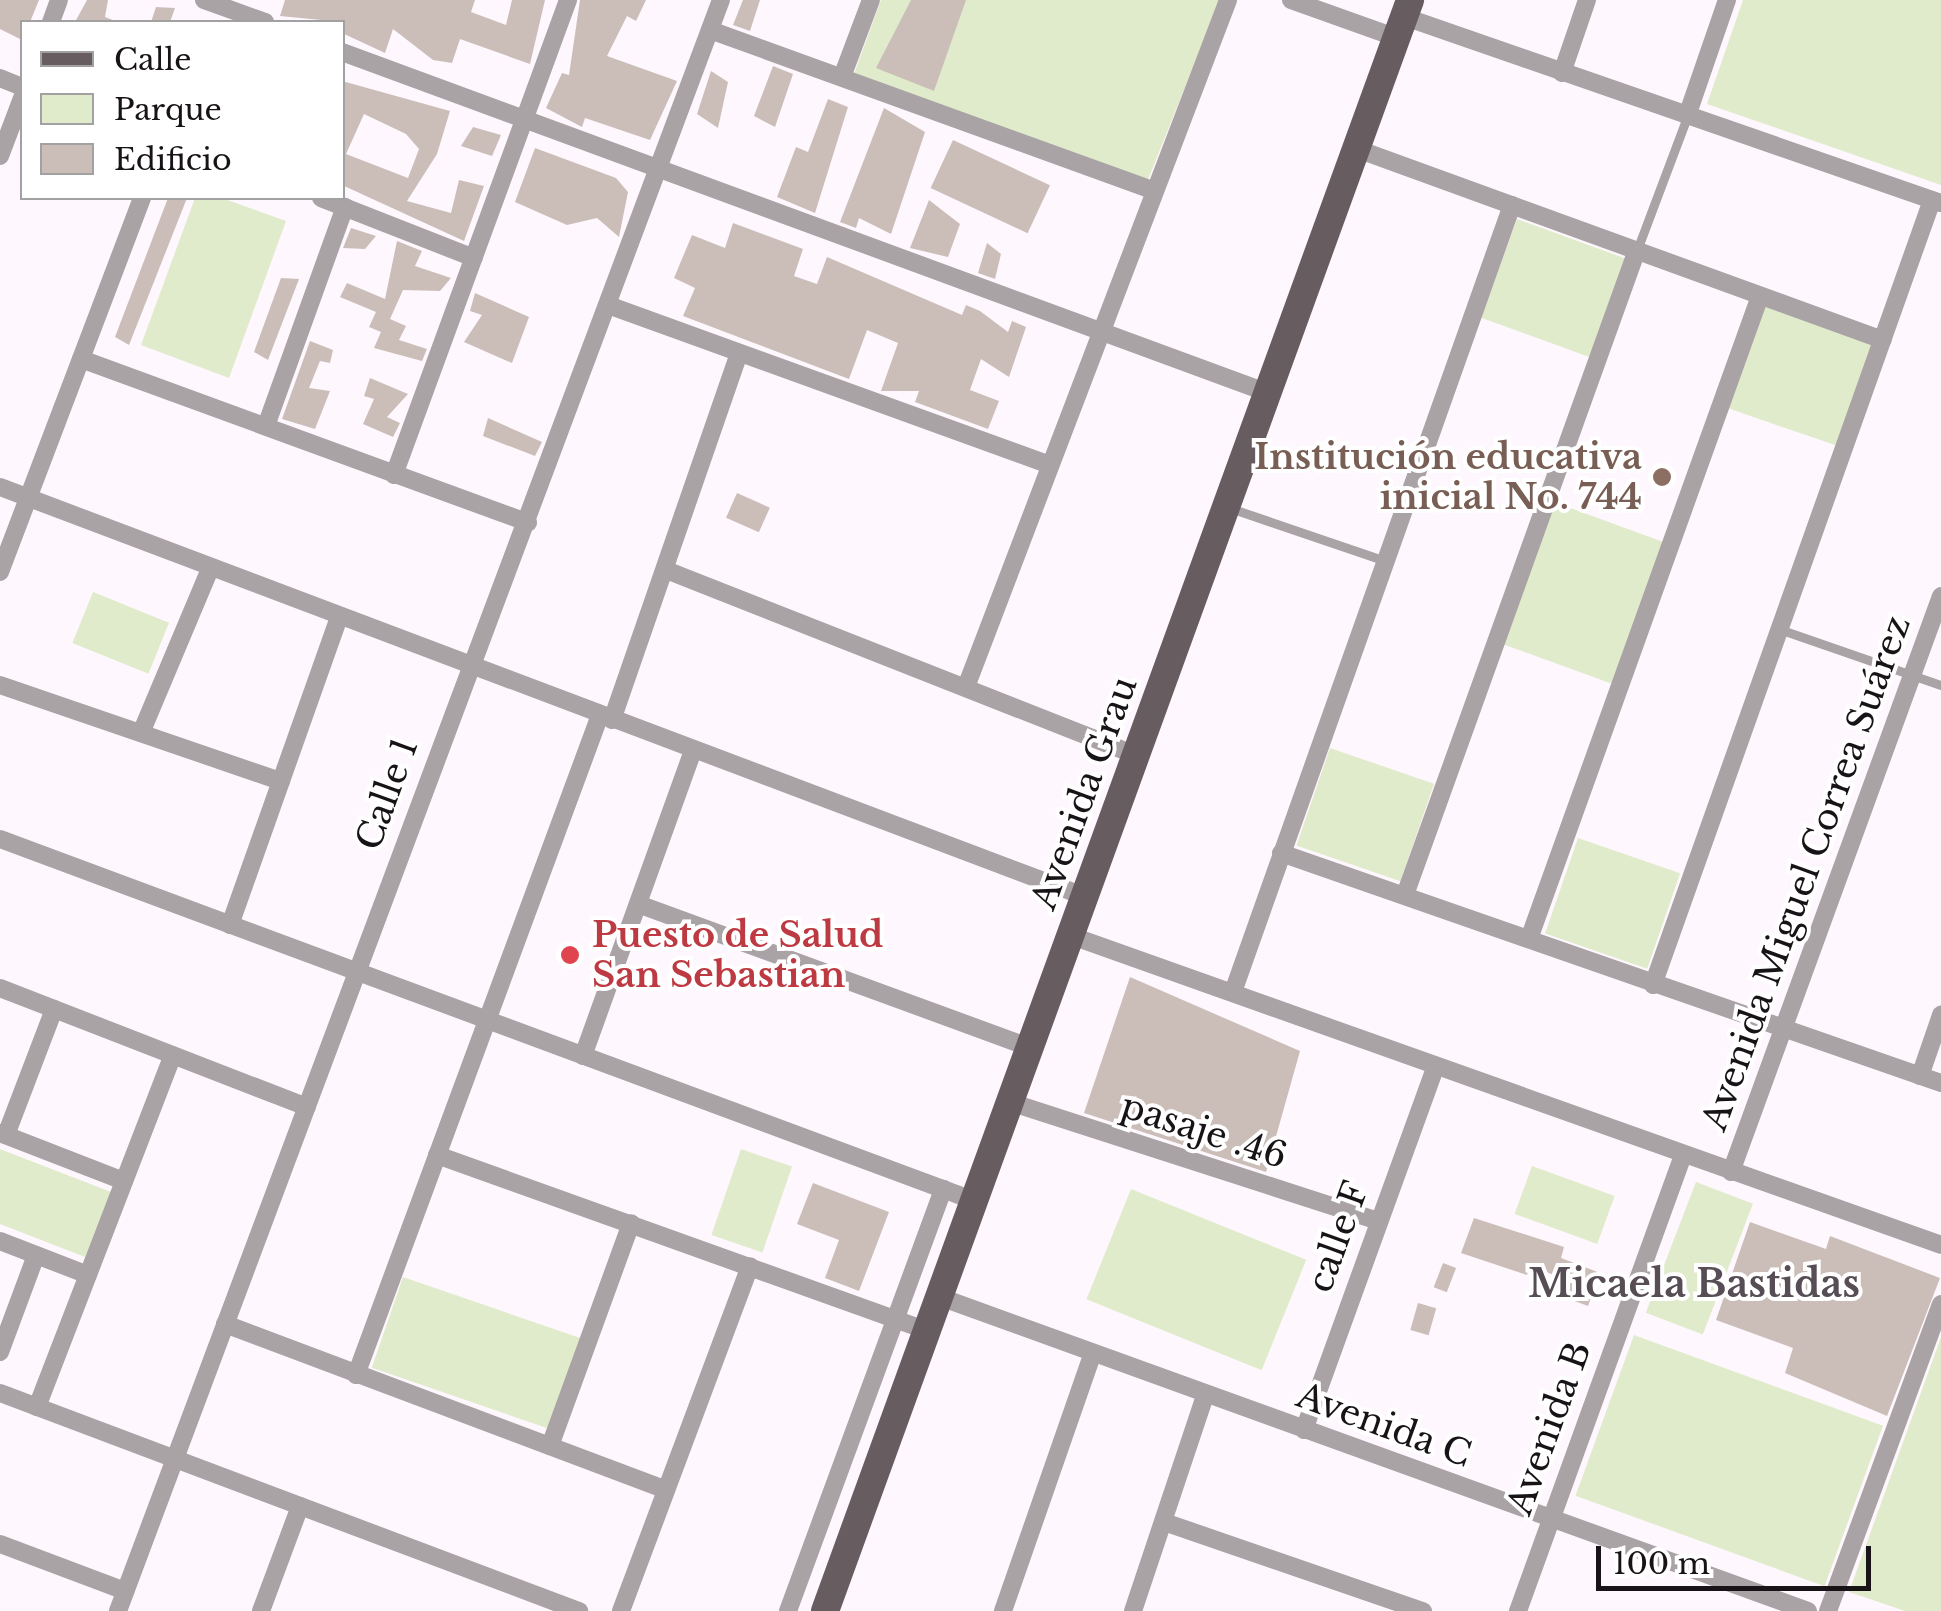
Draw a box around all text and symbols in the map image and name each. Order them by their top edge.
legend [20,20,345,200]
text: Calle [114,41,191,78]
text: Parque [114,91,222,128]
text: Edificio [114,141,232,178]
place label: Institución educativa inicial No. 744 [1254,436,1642,518]
marker: Institución educativa inicial No. 744 [1651,466,1673,488]
street label: Avenida Miguel Correa Suárez [1693,610,1919,1136]
street label: Avenida Grau [1022,671,1146,915]
street label: Calle 1 [347,732,427,856]
place label: Puesto de Salud San Sebastian [592,914,883,996]
marker: Puesto de Salud San Sebastian [557,942,583,968]
street label: pasaje .46 [1116,1085,1292,1177]
street label: calle F [1299,1176,1377,1298]
district label: Micaela Bastidas [1528,1261,1860,1307]
street label: Avenida B [1498,1335,1600,1521]
street label: Avenida C [1291,1374,1477,1476]
scale bar [1601,1526,1876,1588]
text: 100 m [1613,1545,1710,1582]

